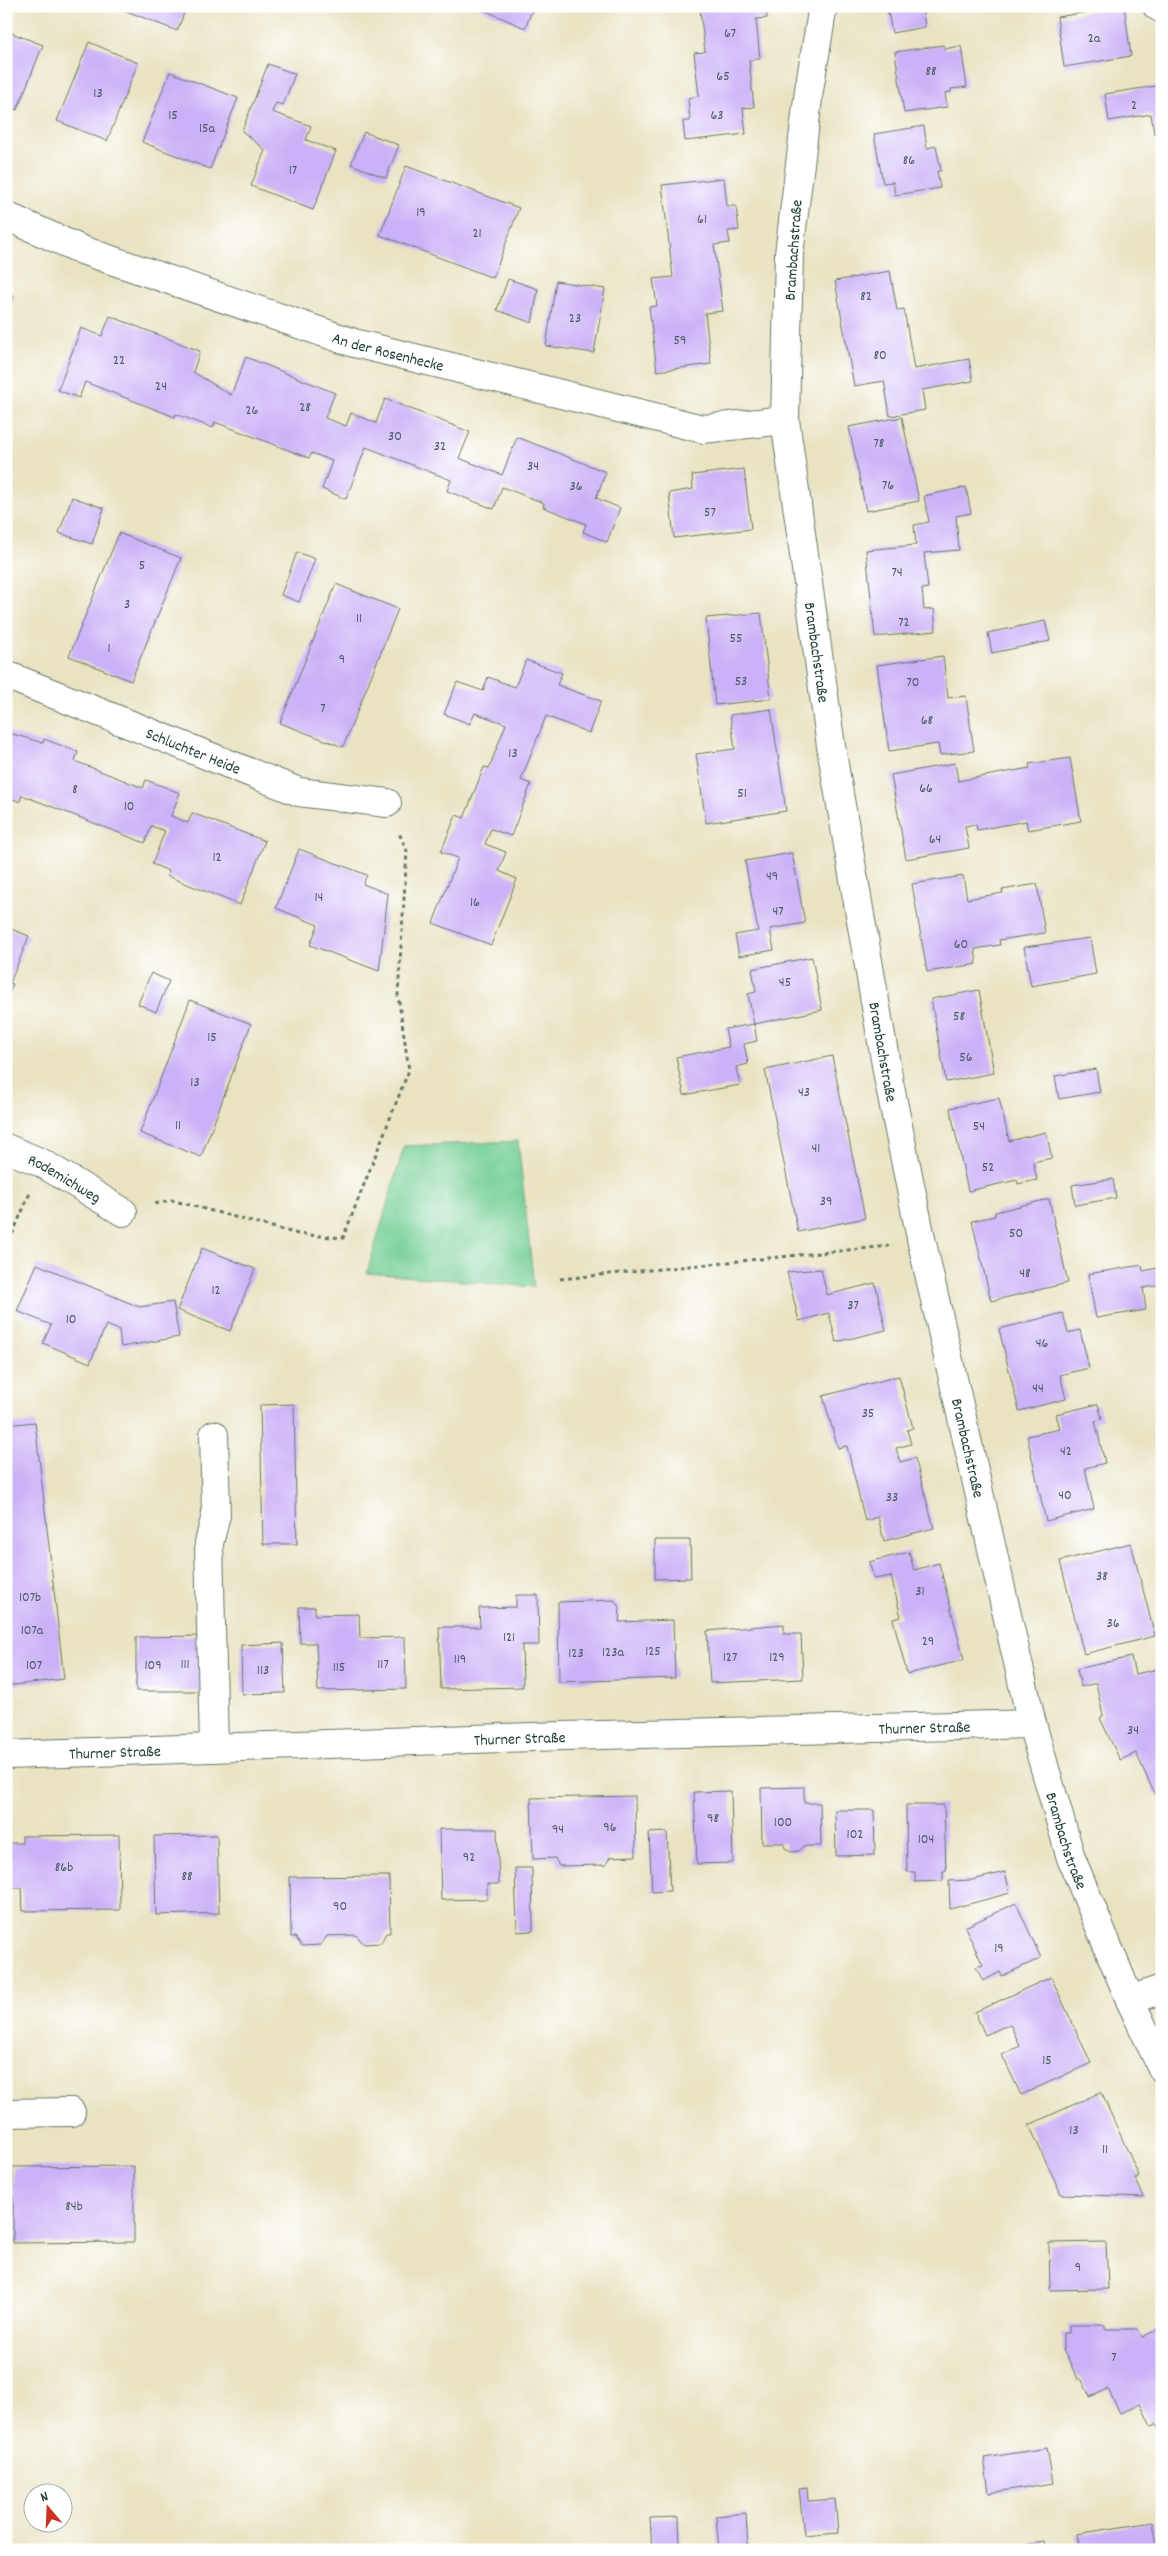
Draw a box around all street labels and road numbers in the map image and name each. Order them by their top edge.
street label: Brambachstraße [780,199,809,301]
street label: An der Rosenhecke [329,327,446,379]
street label: Brambachstraße [797,601,834,704]
street label: Schluchter Heide [142,723,244,782]
street label: Brambachstraße [861,1001,902,1104]
street label: Rodemichweg [24,1149,105,1210]
street label: Brambachstraße [944,1396,989,1500]
street label: Thurner Straße [878,1717,971,1742]
street label: Thurner Straße [474,1727,566,1753]
street label: Thurner Straße [69,1741,161,1767]
street label: Brambachstraße [1038,1790,1092,1893]

